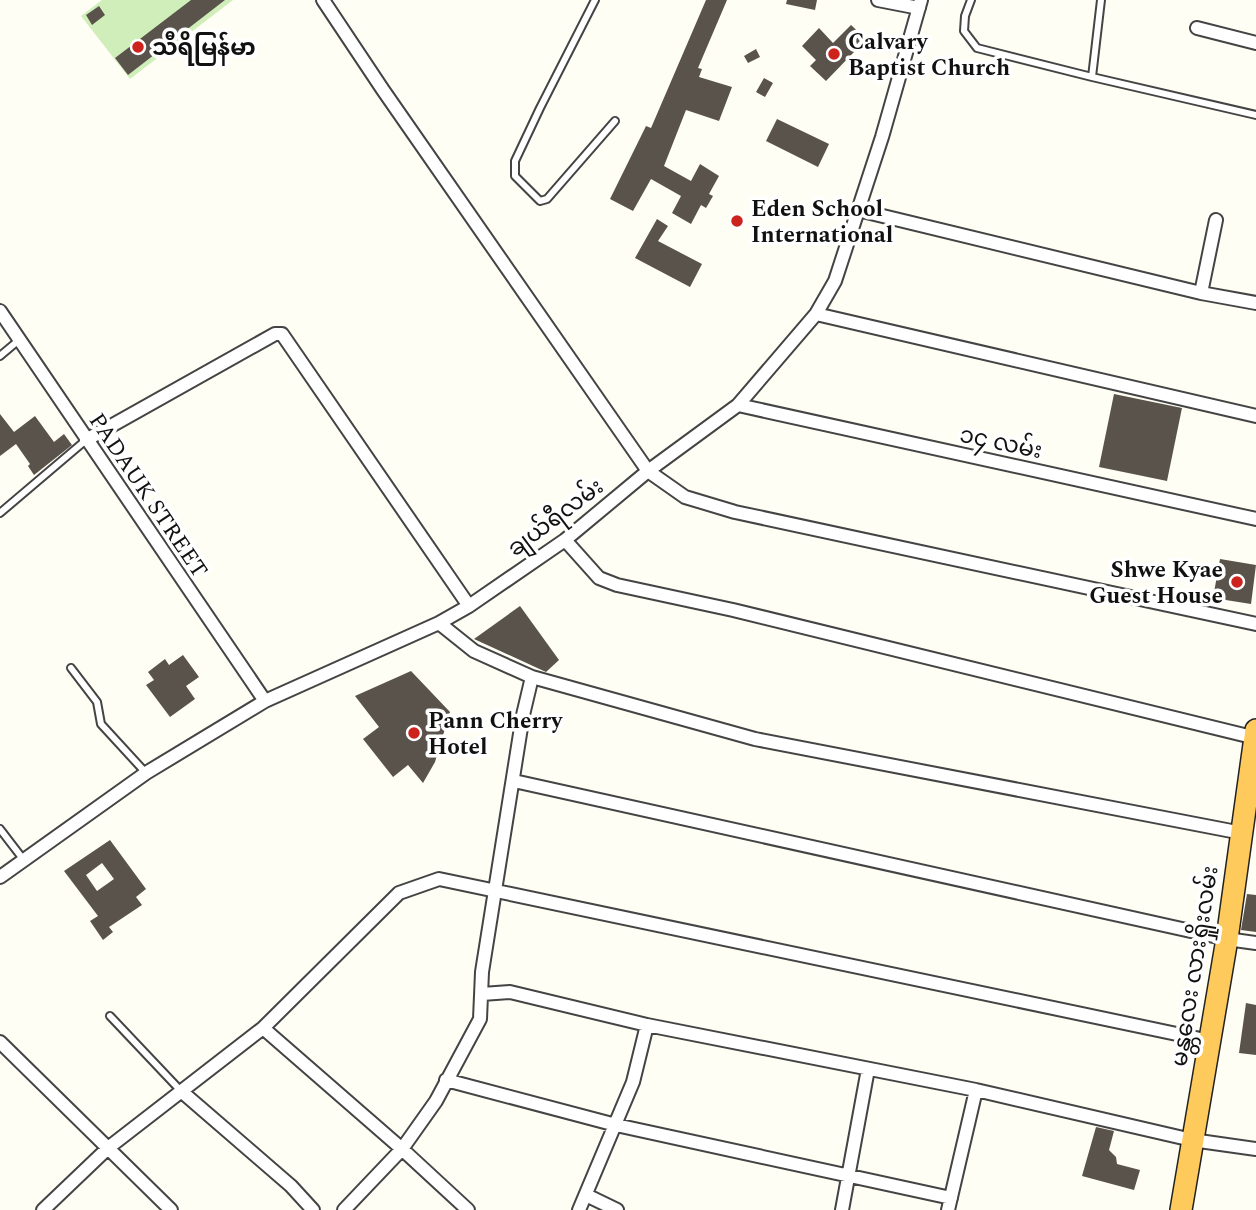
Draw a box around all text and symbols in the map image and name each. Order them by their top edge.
place label: Calvary Baptist Church [848,25,1010,86]
place label: သီရိမြန်မာ [152,31,256,66]
marker: သီရိမြန်မာ [130,39,146,55]
marker: Calvary Baptist Church [826,46,842,62]
place label: Eden School International [751,192,893,253]
marker: Eden School International [729,213,745,229]
street label: PADAUK STREET [79,406,216,586]
street label: ၁၄ လမ်း [956,418,1045,469]
street label: ချယ်ရီလမ်း [500,470,611,566]
place label: Shwe Kyae Guest House [1089,553,1223,614]
marker: Shwe Kyae Guest House [1229,574,1245,590]
place label: Pann Cherry Hotel [428,704,563,765]
marker: Pann Cherry Hotel [406,725,422,741]
street label: မန္တလေး လားရှိုးလမ်း [1162,863,1229,1069]

